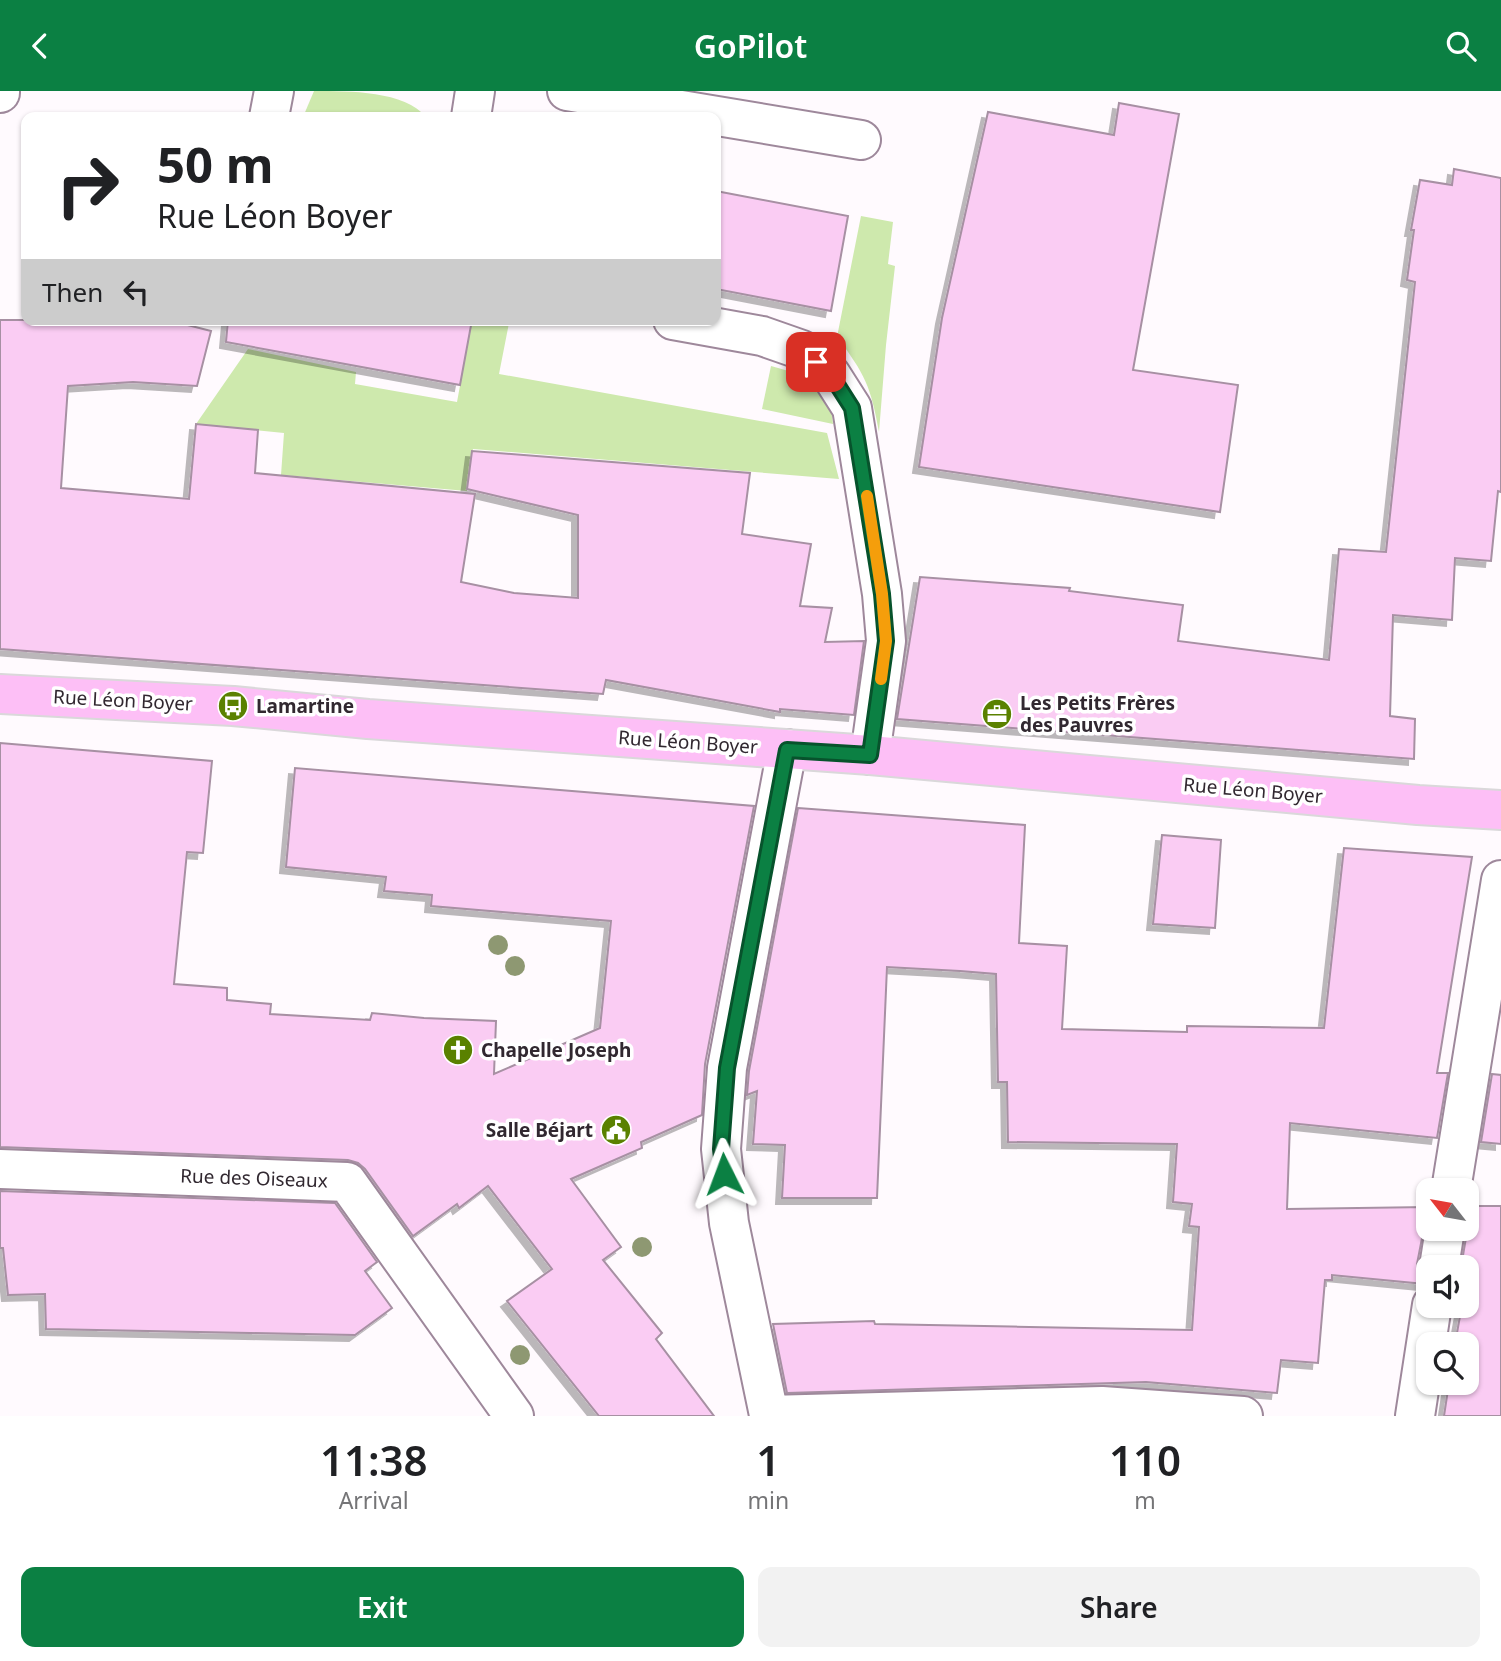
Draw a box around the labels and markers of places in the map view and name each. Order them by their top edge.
pin [786,332,846,392]
bus stop icon: Lamartine [216,689,250,723]
place label: Les Petits Frères des Pauvres [1020,690,1175,738]
place label: Lamartine [256,693,354,719]
office icon: Les Petits Frères des Pauvres [980,697,1014,731]
church icon: Chapelle Joseph [441,1033,475,1067]
place label: Chapelle Joseph [481,1037,631,1063]
public building icon: Salle Béjart [599,1113,633,1147]
place label: Salle Béjart [486,1117,593,1143]

